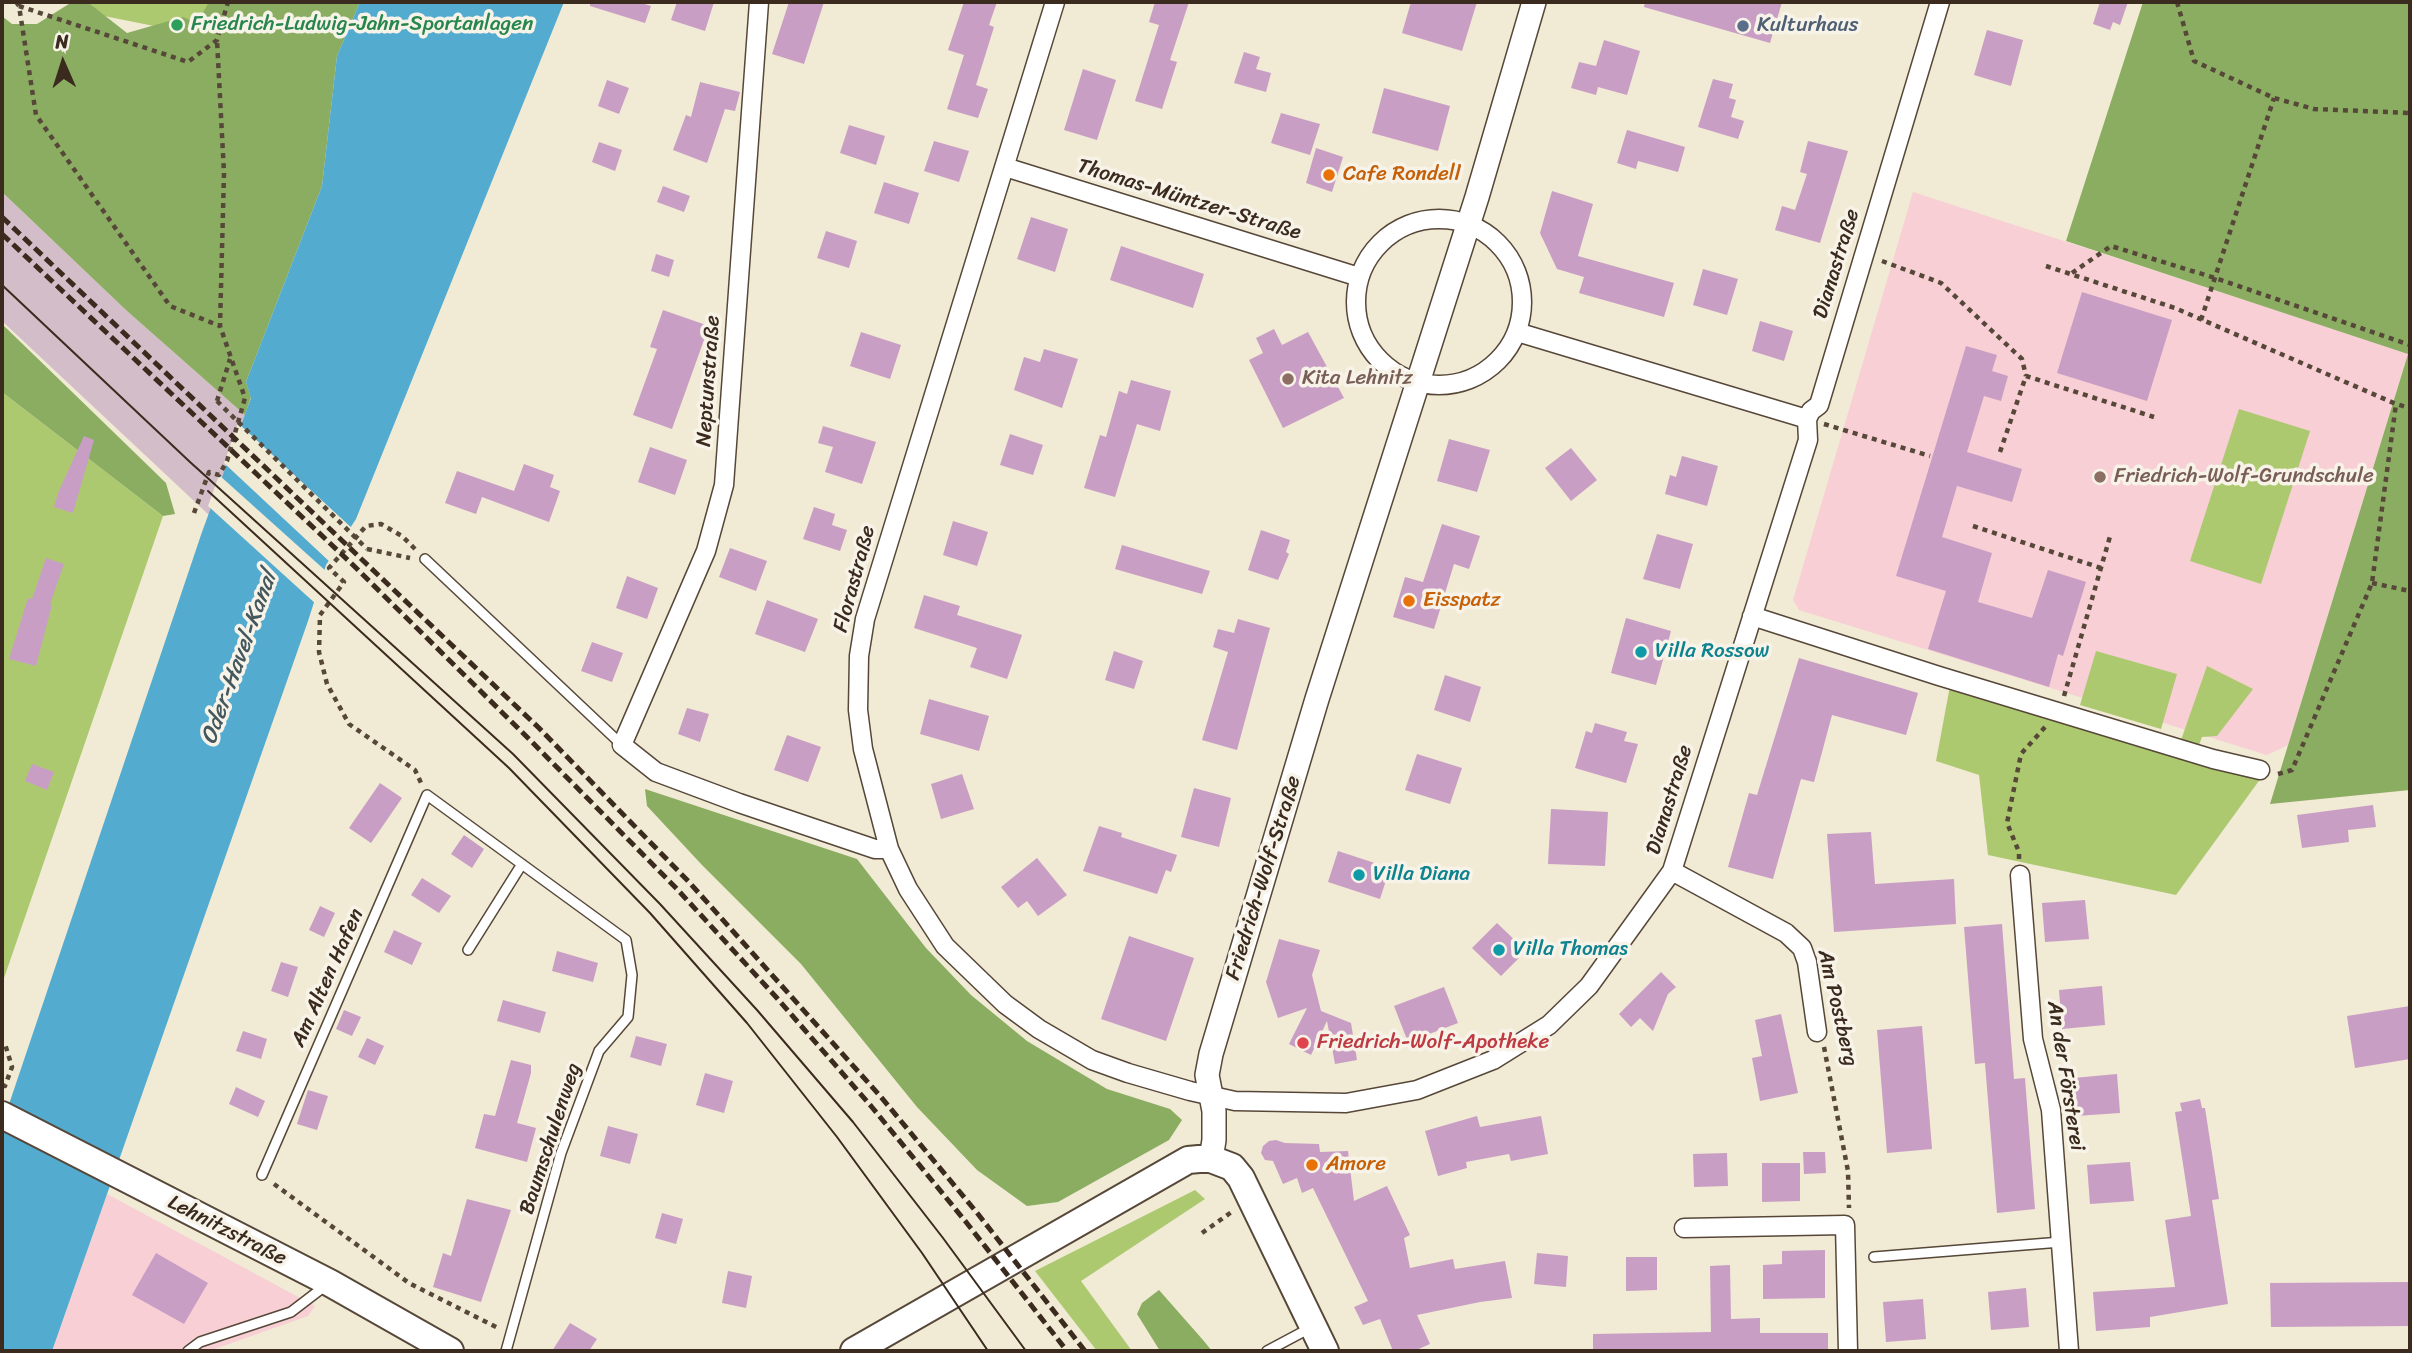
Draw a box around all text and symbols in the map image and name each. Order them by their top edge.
place label: Friedrich-Ludwig-Jahn-Sportanlagen [191,12,533,38]
place label: Kulturhaus [1757,13,1859,39]
marker: Friedrich-Ludwig-Jahn-Sportanlagen [169,17,185,33]
marker: Kulturhaus [1735,18,1751,34]
text: N [54,25,69,58]
north arrow [28,28,98,98]
street label: Thomas-Müntzer-Straße [1074,154,1304,246]
place label: Cafe Rondell [1343,162,1461,188]
marker: Cafe Rondell [1321,167,1337,183]
street label: Dianastraße [1808,206,1866,322]
street label: Neptunstraße [692,315,726,447]
place label: Kita Lehnitz [1302,366,1413,392]
marker: Kita Lehnitz [1280,371,1296,387]
place label: Friedrich-Wolf-Grundschule [2114,464,2374,490]
marker: Friedrich-Wolf-Grundschule [2092,469,2108,485]
street label: Florastraße [829,523,881,635]
water label: Oder-Havel-Kanal [196,568,284,748]
place label: Eisspatz [1423,588,1501,614]
marker: Eisspatz [1401,593,1417,609]
place label: Villa Rossow [1655,639,1769,665]
marker: Villa Rossow [1633,644,1649,660]
street label: Dianastraße [1641,742,1699,858]
street label: Friedrich-Wolf-Straße [1221,773,1307,983]
place label: Villa Diana [1373,862,1470,888]
marker: Villa Diana [1351,867,1367,883]
street label: Am Alten Hafen [286,905,370,1051]
place label: Villa Thomas [1513,937,1628,963]
marker: Villa Thomas [1491,942,1507,958]
street label: Am Postberg [1811,947,1863,1069]
street label: An der Försterei [2041,999,2089,1153]
place label: Friedrich-Wolf-Apotheke [1317,1030,1549,1056]
marker: Friedrich-Wolf-Apotheke [1295,1035,1311,1051]
street label: Baumschulenweg [515,1060,587,1218]
place label: Amore [1326,1152,1386,1178]
marker: Amore [1304,1157,1320,1173]
street label: Lehnitzstraße [164,1190,290,1272]

